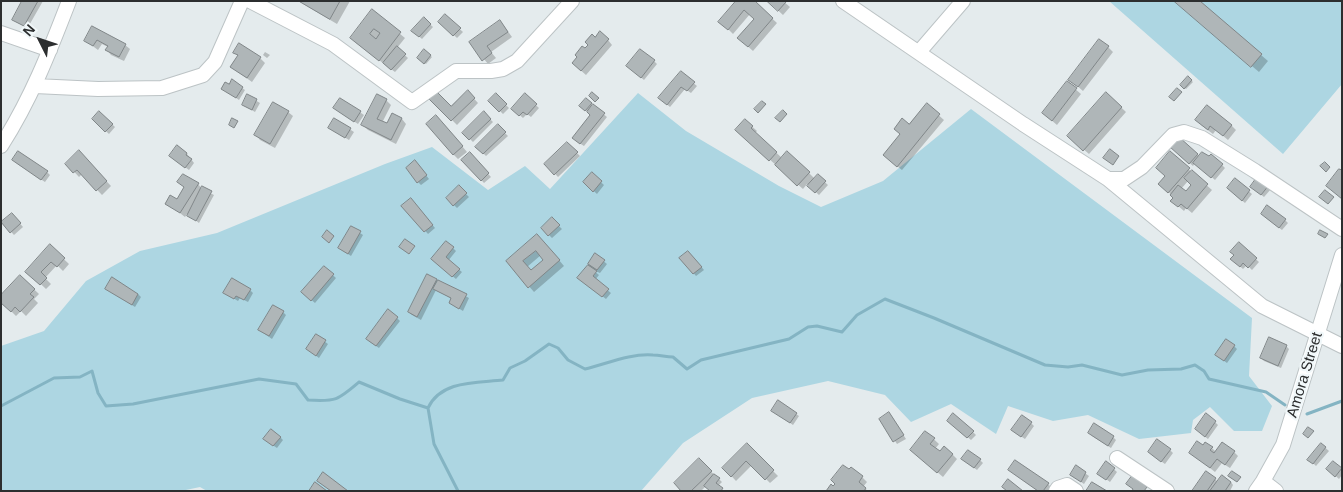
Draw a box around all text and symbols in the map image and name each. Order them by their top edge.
north arrow [15,15,65,65]
text: N [19,21,38,39]
street label: Amora Street [1283,330,1327,420]

